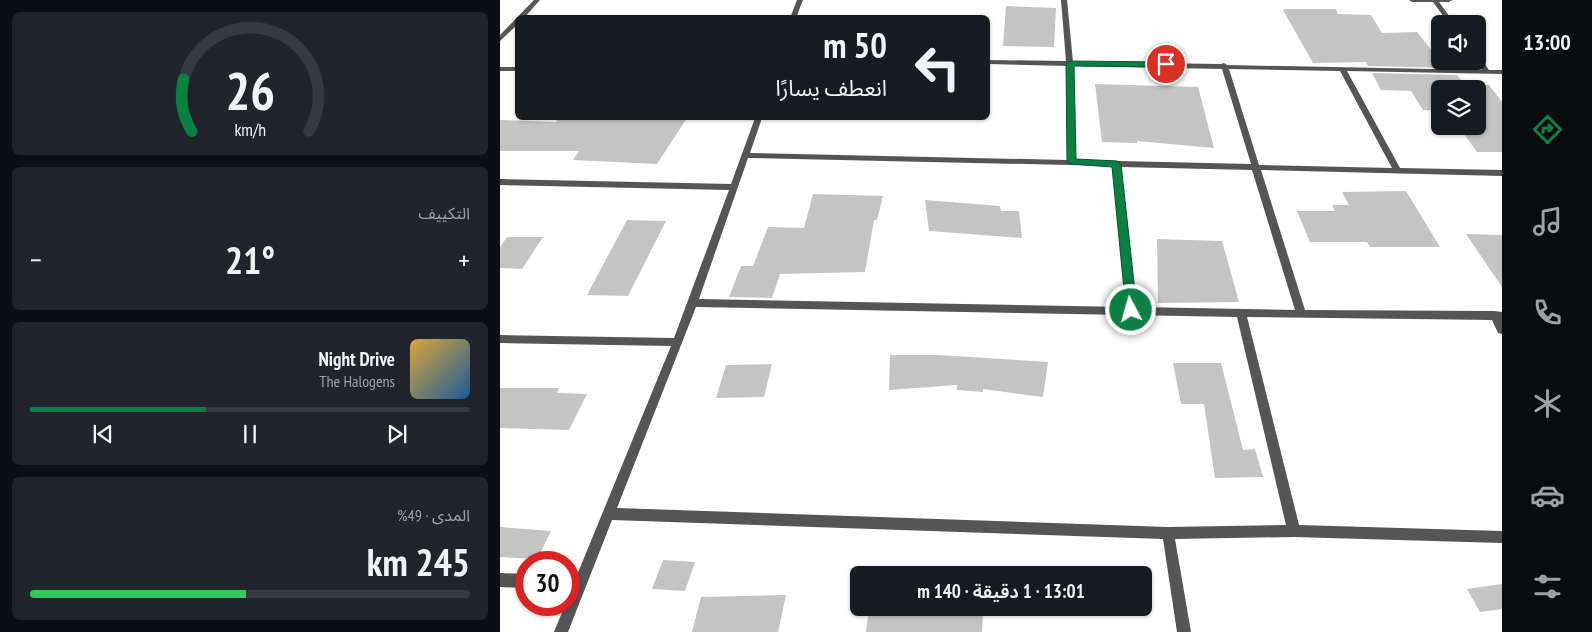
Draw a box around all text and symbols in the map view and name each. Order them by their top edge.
map controls [1431,15,1486,135]
button: sound [1431,15,1486,70]
text: 50 m [823,22,887,68]
text: 13:00 [1523,28,1571,56]
icon: left [905,35,970,100]
pin [1145,43,1187,85]
icon: arrive [1152,50,1180,78]
text: 26 [225,57,275,124]
text: انعطف يسارًا [776,74,887,102]
button: layers [1431,80,1486,135]
icon: directions [1530,112,1565,147]
text: km/h [234,118,266,141]
text: التكييف [418,203,470,223]
icon: music [1530,204,1565,239]
text: 21° [225,235,275,284]
text: − [30,241,42,278]
text: + [458,241,470,278]
position arrow [1104,283,1156,335]
icon: phone [1530,295,1565,330]
text: Night Drive [318,347,395,371]
text: The Halogens [319,371,395,391]
icon: climate [1530,386,1565,421]
icon: previous [89,420,117,448]
icon: pause [236,420,264,448]
icon: next [383,420,411,448]
icon: car [1530,478,1565,513]
text: المدى · 49% [397,505,470,525]
text: 245 km [367,537,470,586]
speed limit sign: 30 [515,551,580,616]
icon: filters [1530,569,1565,604]
text: 13:01 · 1 دقيقة · 140 m [917,579,1085,603]

